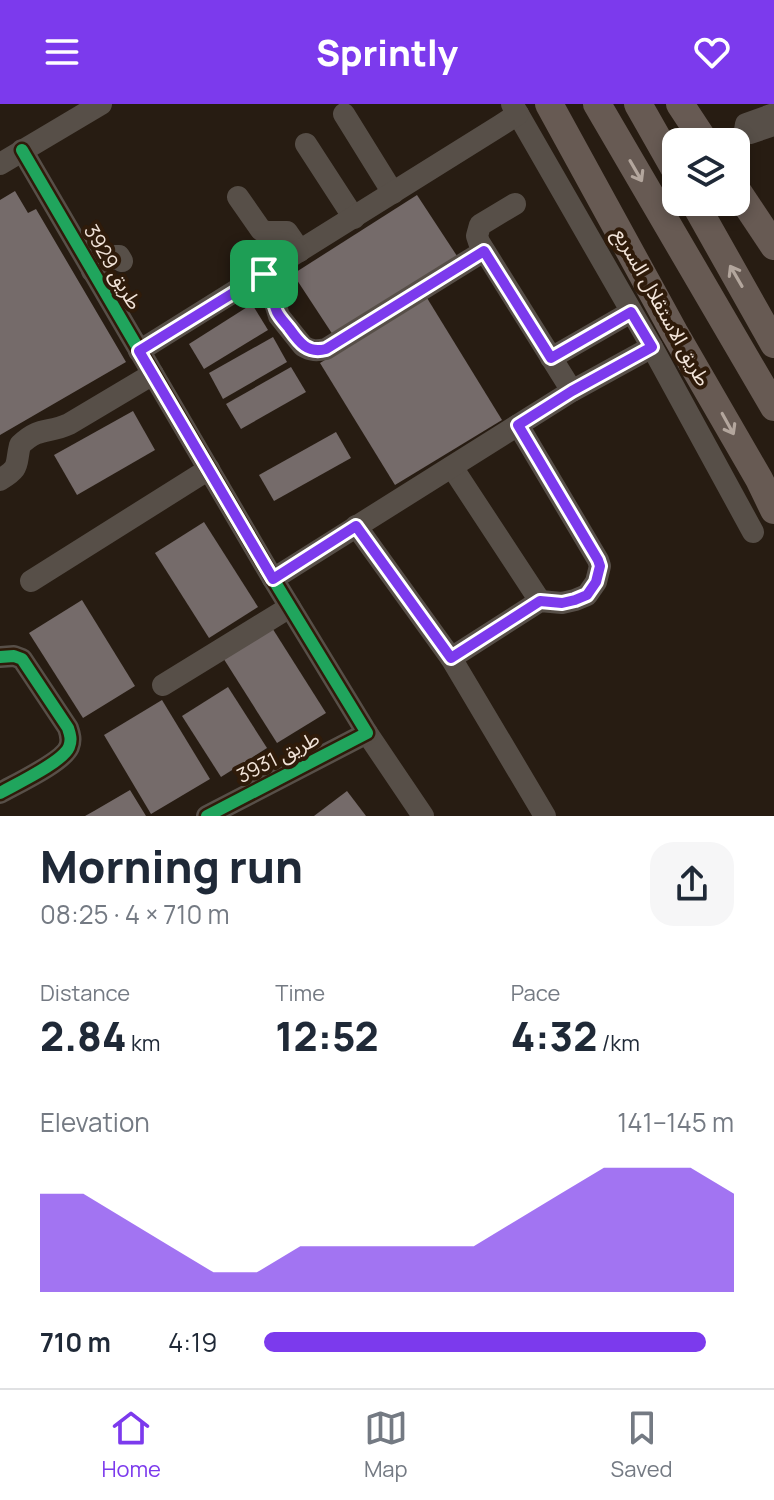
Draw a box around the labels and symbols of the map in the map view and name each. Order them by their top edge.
one-way arrow [628,159,644,182]
street label: طريق 3929 [78,219,149,314]
street label: طريق الاستقلال السريع [606,223,717,392]
pin [230,240,298,308]
one-way arrow [727,265,743,288]
one-way arrow [720,411,736,435]
street label: طريق 3931 [232,724,324,789]

